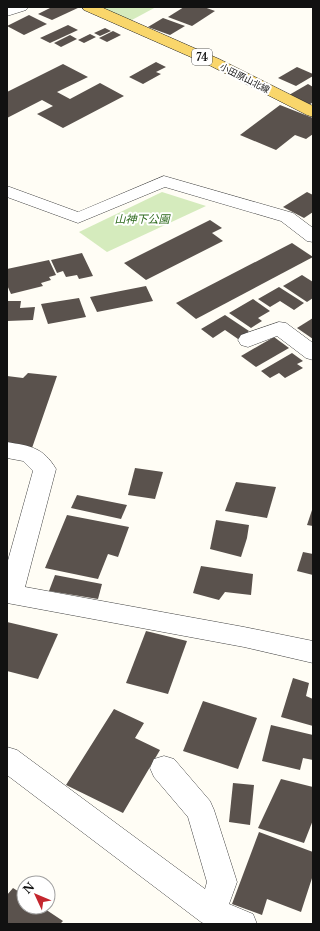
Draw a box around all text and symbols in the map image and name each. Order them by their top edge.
road number: 74 [192,49,212,65]
street label: 小田原山北線 [218,61,272,96]
park label: 山神下公園 [115,212,171,226]
north arrow [16,875,56,915]
text: N [20,879,38,897]

